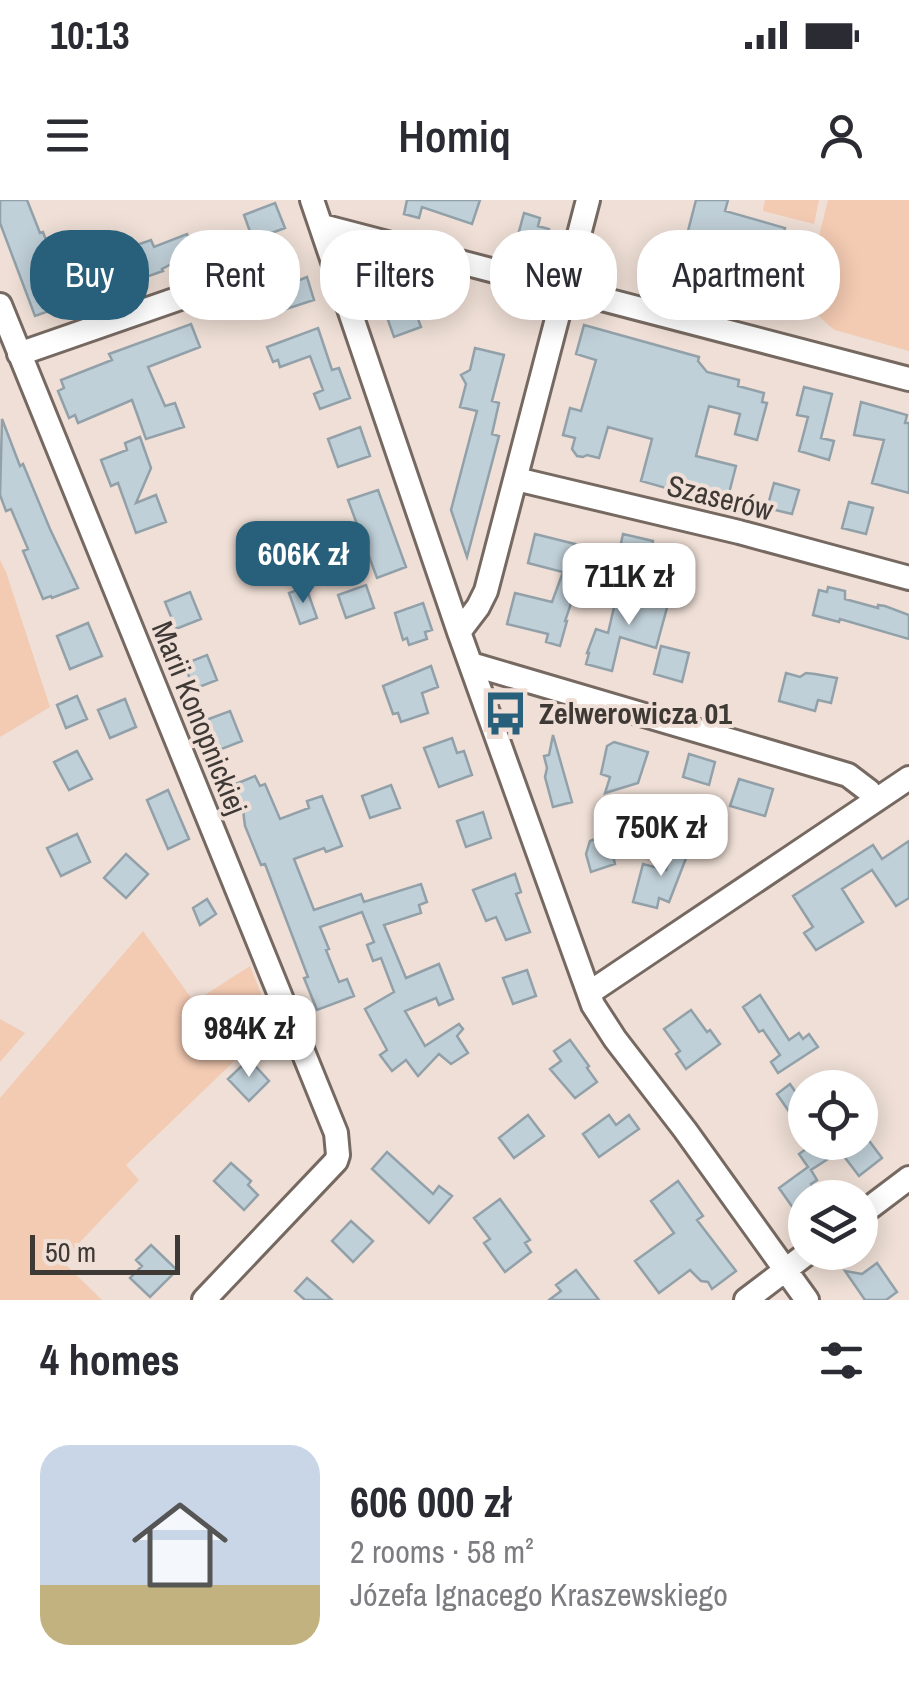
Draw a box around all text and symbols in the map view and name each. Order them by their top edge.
text: 10:13 [50,10,130,61]
text: Homiq [398,105,511,166]
icon: menu [40,108,95,163]
icon: person [814,108,869,163]
chip: Buy [30,230,149,320]
chip: Rent [169,230,300,320]
chip: Filters [320,230,470,320]
chip: New [490,230,617,320]
chip: Apartment [637,230,840,320]
street label: Szaserów [663,465,778,530]
pin: 606K zł [211,521,395,606]
text: 606K zł [258,532,348,575]
pin: 711K zł [537,543,721,628]
text: 711K zł [585,554,674,597]
street label: Marii Konopnickiej [143,615,257,820]
bus stop icon: Zelwerowicza 01 [482,690,530,738]
place label: Zelwerowicza 01 [539,693,732,733]
pin: 750K zł [569,794,753,879]
text: 750K zł [616,805,706,848]
pin: 984K zł [157,995,341,1080]
text: 984K zł [204,1006,294,1049]
map controls [788,1070,878,1270]
button: locate [788,1070,878,1160]
button: layers [788,1180,878,1270]
scale bar [30,1230,180,1274]
text: 50 m [45,1233,96,1271]
text: 4 homes [40,1332,180,1388]
icon: filters [814,1333,869,1388]
text: 606 000 zł [350,1474,511,1530]
icon: home [120,1485,240,1605]
text: 2 rooms · 58 m² [350,1530,534,1573]
text: Józefa Ignacego Kraszewskiego [350,1573,728,1616]

